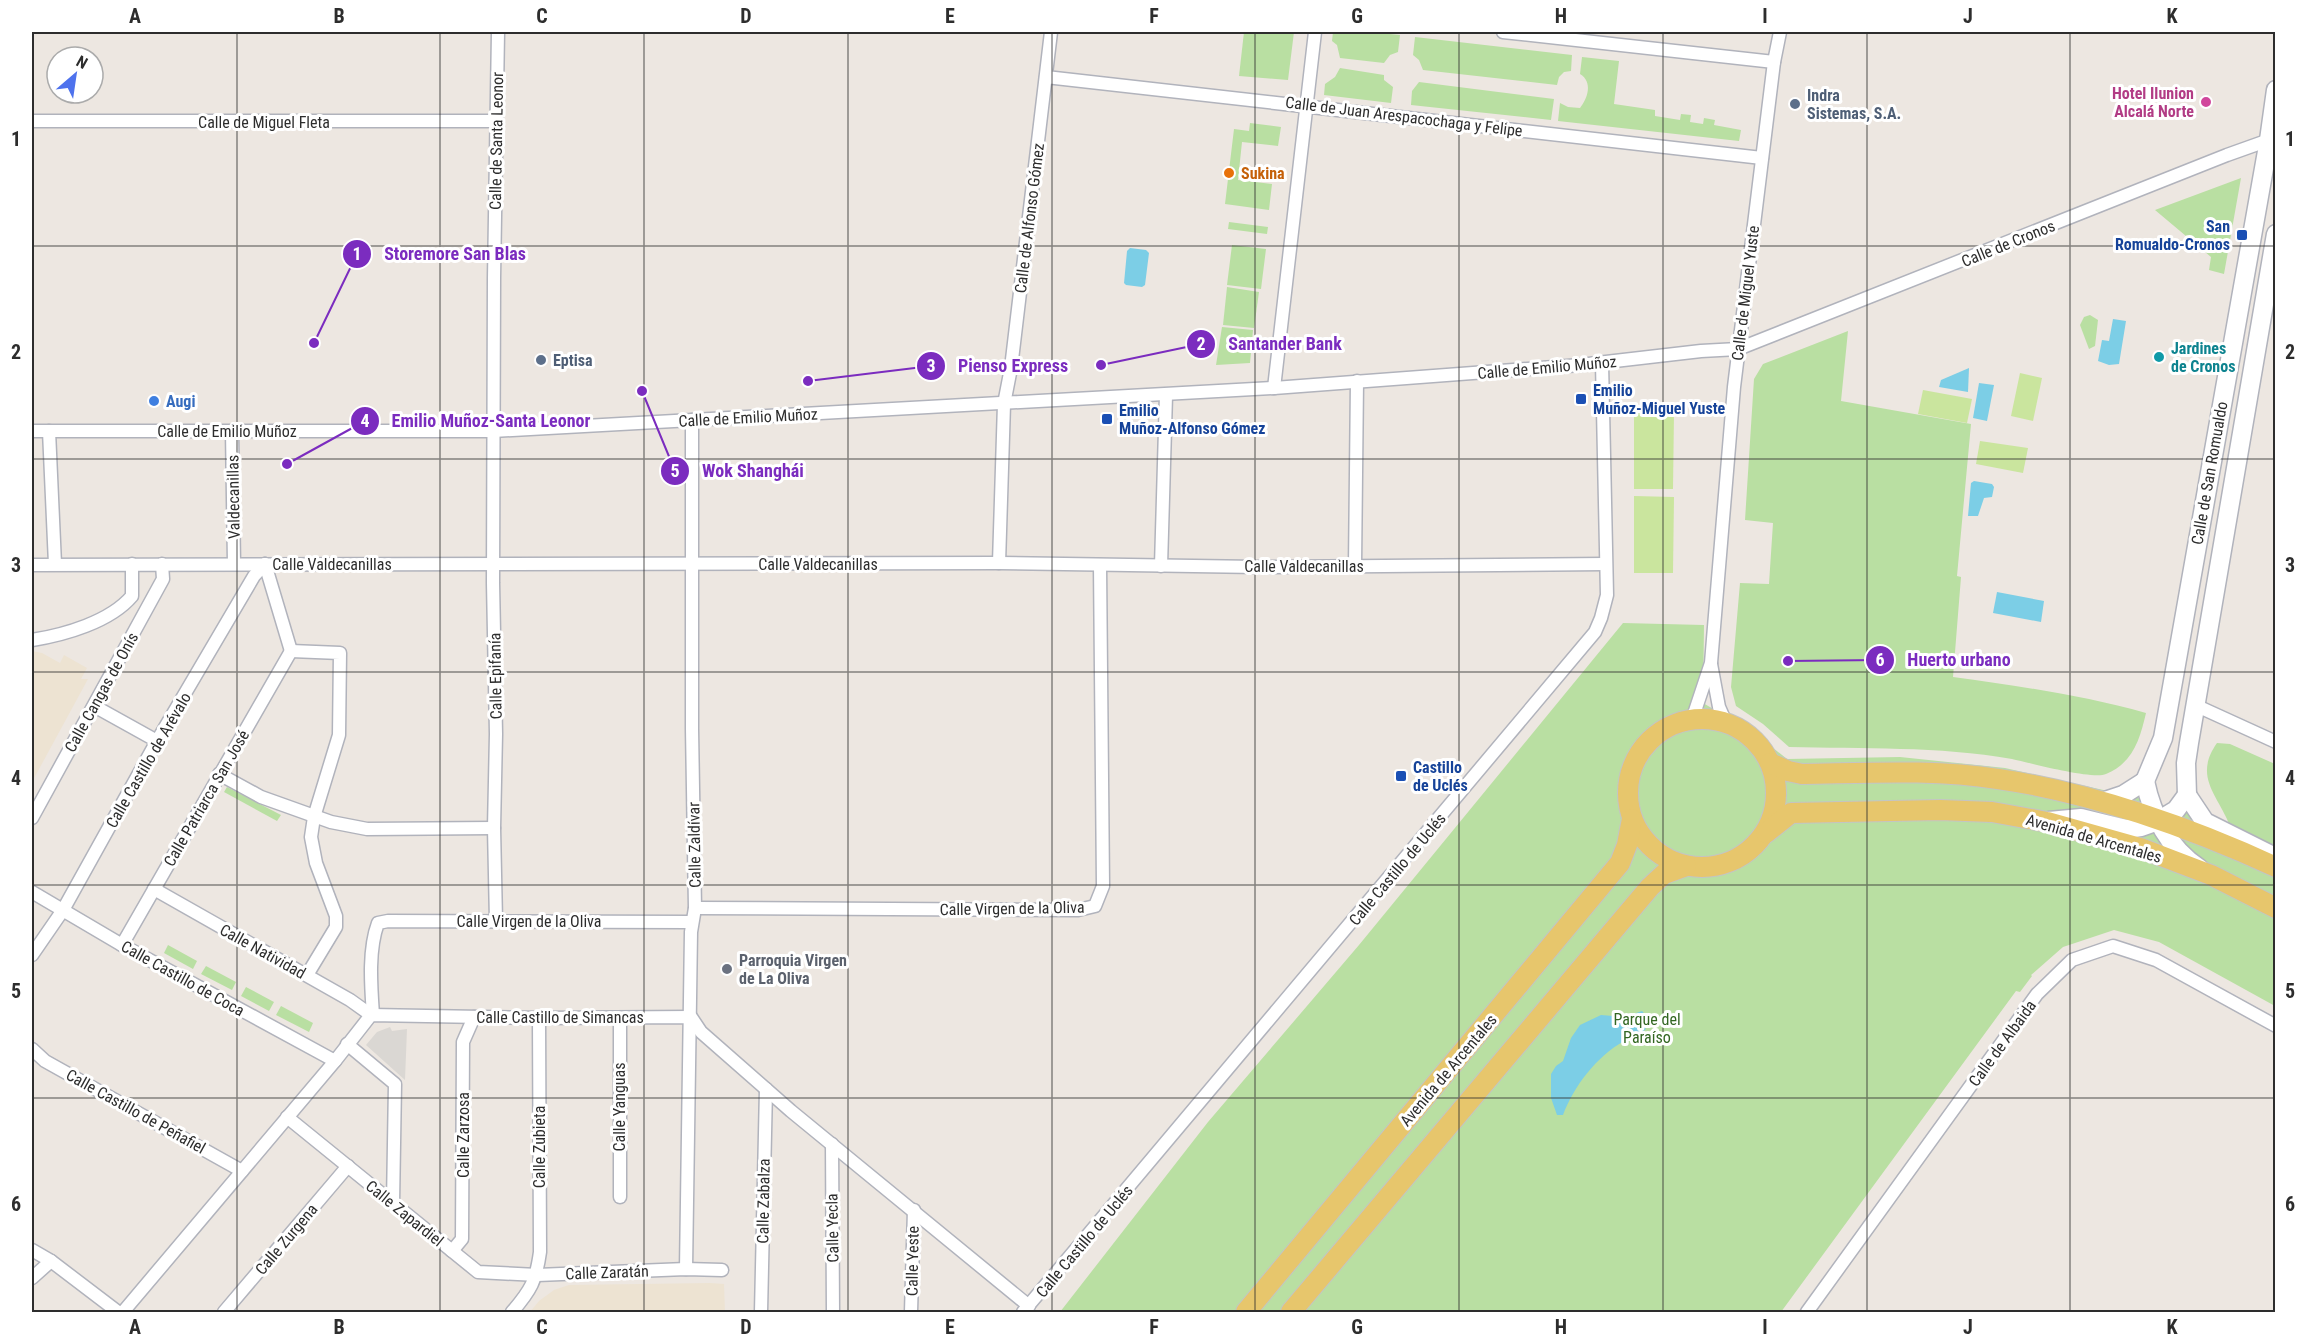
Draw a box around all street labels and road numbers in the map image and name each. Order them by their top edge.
street label: Calle de Santa Leonor [486,72,507,210]
street label: Calle de Juan Arespacochaga y Felipe [1284,93,1524,140]
street label: Calle de Miguel Fleta [198,113,330,132]
street label: Calle de Alfonso Gómez [1011,142,1048,294]
street label: Calle de Cronos [1959,216,2058,271]
street label: Calle de Miguel Yuste [1728,224,1763,362]
street label: Calle de Emilio Muñoz [1477,352,1617,383]
street label: Calle de San Romualdo [2188,400,2231,546]
street label: Calle de Emilio Muñoz [678,404,818,431]
street label: Calle de Emilio Muñoz [157,422,297,441]
street label: Valdecanillas [223,455,244,539]
street label: Calle Valdecanillas [272,555,392,574]
street label: Calle Valdecanillas [758,555,878,574]
street label: Calle Valdecanillas [1244,557,1364,576]
street label: Calle Cangas de Onís [61,629,142,755]
street label: Calle Epifanía [485,632,506,719]
street label: Calle Castillo de Arévalo [102,689,195,831]
street label: Calle Patriarca San José [160,727,253,870]
street label: Calle Zaldívar [684,802,705,888]
street label: Calle Castillo de Uclés [1345,809,1450,929]
street label: Avenida de Arcentales [2024,810,2164,867]
street label: Calle Virgen de la Oliva [939,898,1085,919]
street label: Calle Virgen de la Oliva [457,912,601,931]
street label: Calle Natividad [216,920,309,983]
street label: Calle Castillo de Coca [118,937,248,1020]
street label: Calle de Albaida [1965,996,2040,1090]
street label: Calle Castillo de Simancas [476,1008,644,1027]
street label: Avenida de Arcentales [1396,1010,1501,1130]
street label: Calle Yanguas [610,1062,629,1152]
street label: Calle Castillo de Peñafiel [63,1065,209,1158]
street label: Calle Zarzosa [454,1092,473,1178]
street label: Calle Zubieta [530,1106,549,1188]
street label: Calle Zabalza [753,1158,774,1244]
street label: Calle Zapardiel [362,1176,447,1250]
street label: Calle Castillo de Uclés [1032,1181,1137,1301]
street label: Calle Yecla [822,1193,843,1263]
street label: Calle Zurgena [251,1200,322,1279]
street label: Calle Yeste [902,1226,923,1296]
street label: Calle Zaratán [565,1262,649,1283]

